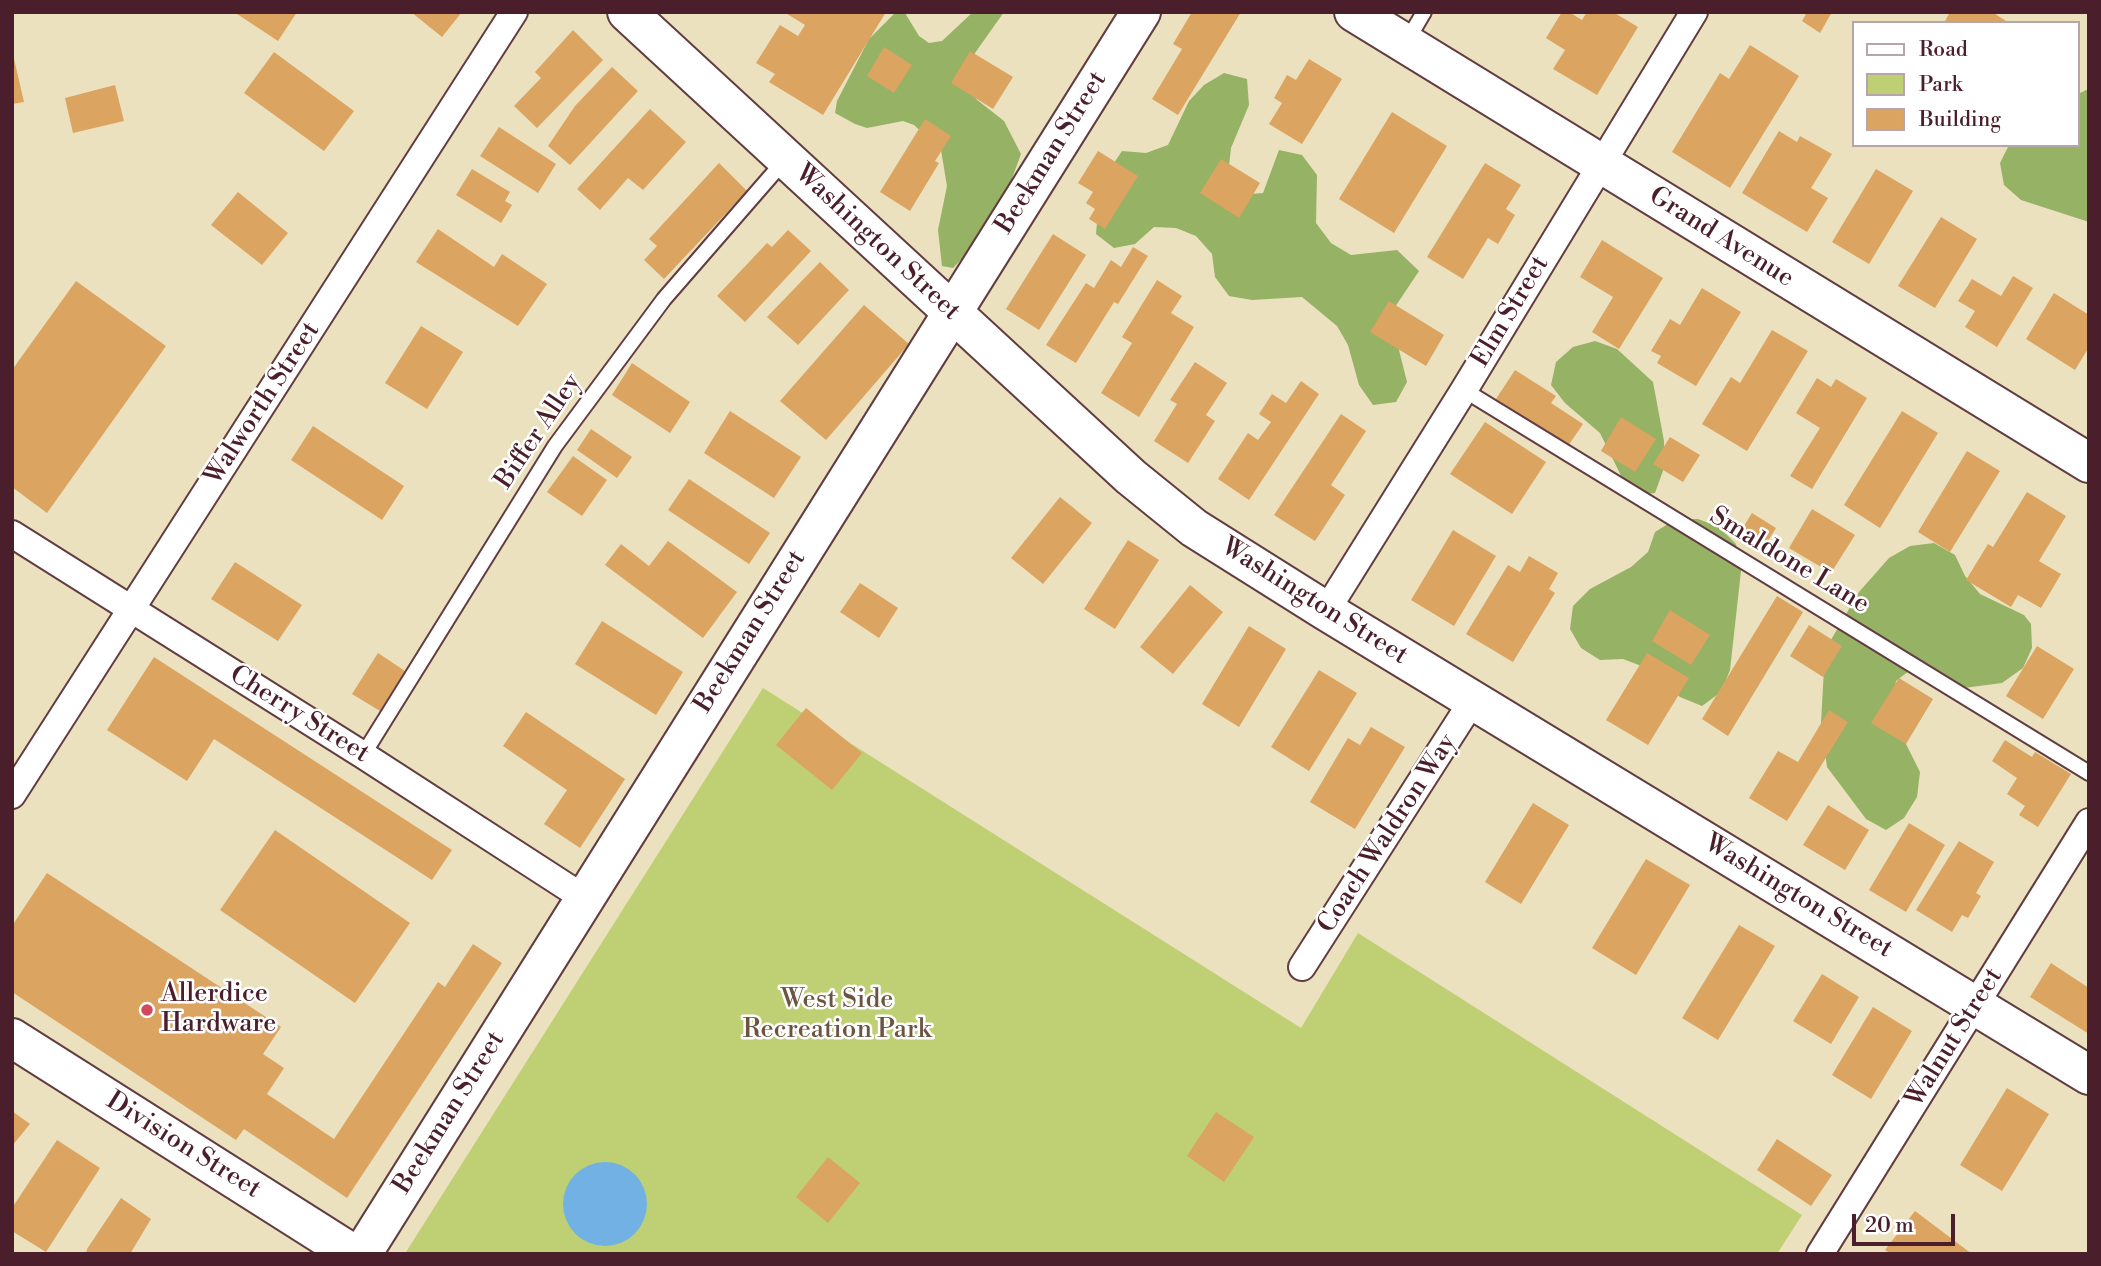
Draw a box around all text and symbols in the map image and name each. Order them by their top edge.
legend [1853,21,2080,147]
text: Road [1919,37,1968,63]
street label: Beekman Street [990,66,1114,240]
text: Park [1919,72,1963,98]
text: Building [1919,107,2001,133]
street label: Washington Street [788,158,966,328]
street label: Grand Avenue [1643,181,1799,295]
street label: Elm Street [1466,251,1556,373]
street label: Walworth Street [199,317,327,491]
street label: Biffer Alley [489,369,589,495]
street label: Smaldone Lane [1703,501,1875,621]
street label: Washington Street [1215,532,1413,672]
street label: Beekman Street [689,545,813,719]
street label: Cherry Street [223,660,375,770]
street label: Coach Waldron Way [1312,729,1464,939]
street label: Washington Street [1698,828,1898,966]
street label: Walnut Street [1900,963,2010,1113]
place label: Allerdice Hardware [161,979,276,1040]
park label: West Side Recreation Park [743,985,931,1046]
marker: Allerdice Hardware [139,1002,155,1018]
street label: Beekman Street [388,1026,512,1200]
street label: Division Street [100,1086,266,1206]
scale bar [1856,1200,1959,1244]
text: 20 m [1865,1213,1914,1239]

